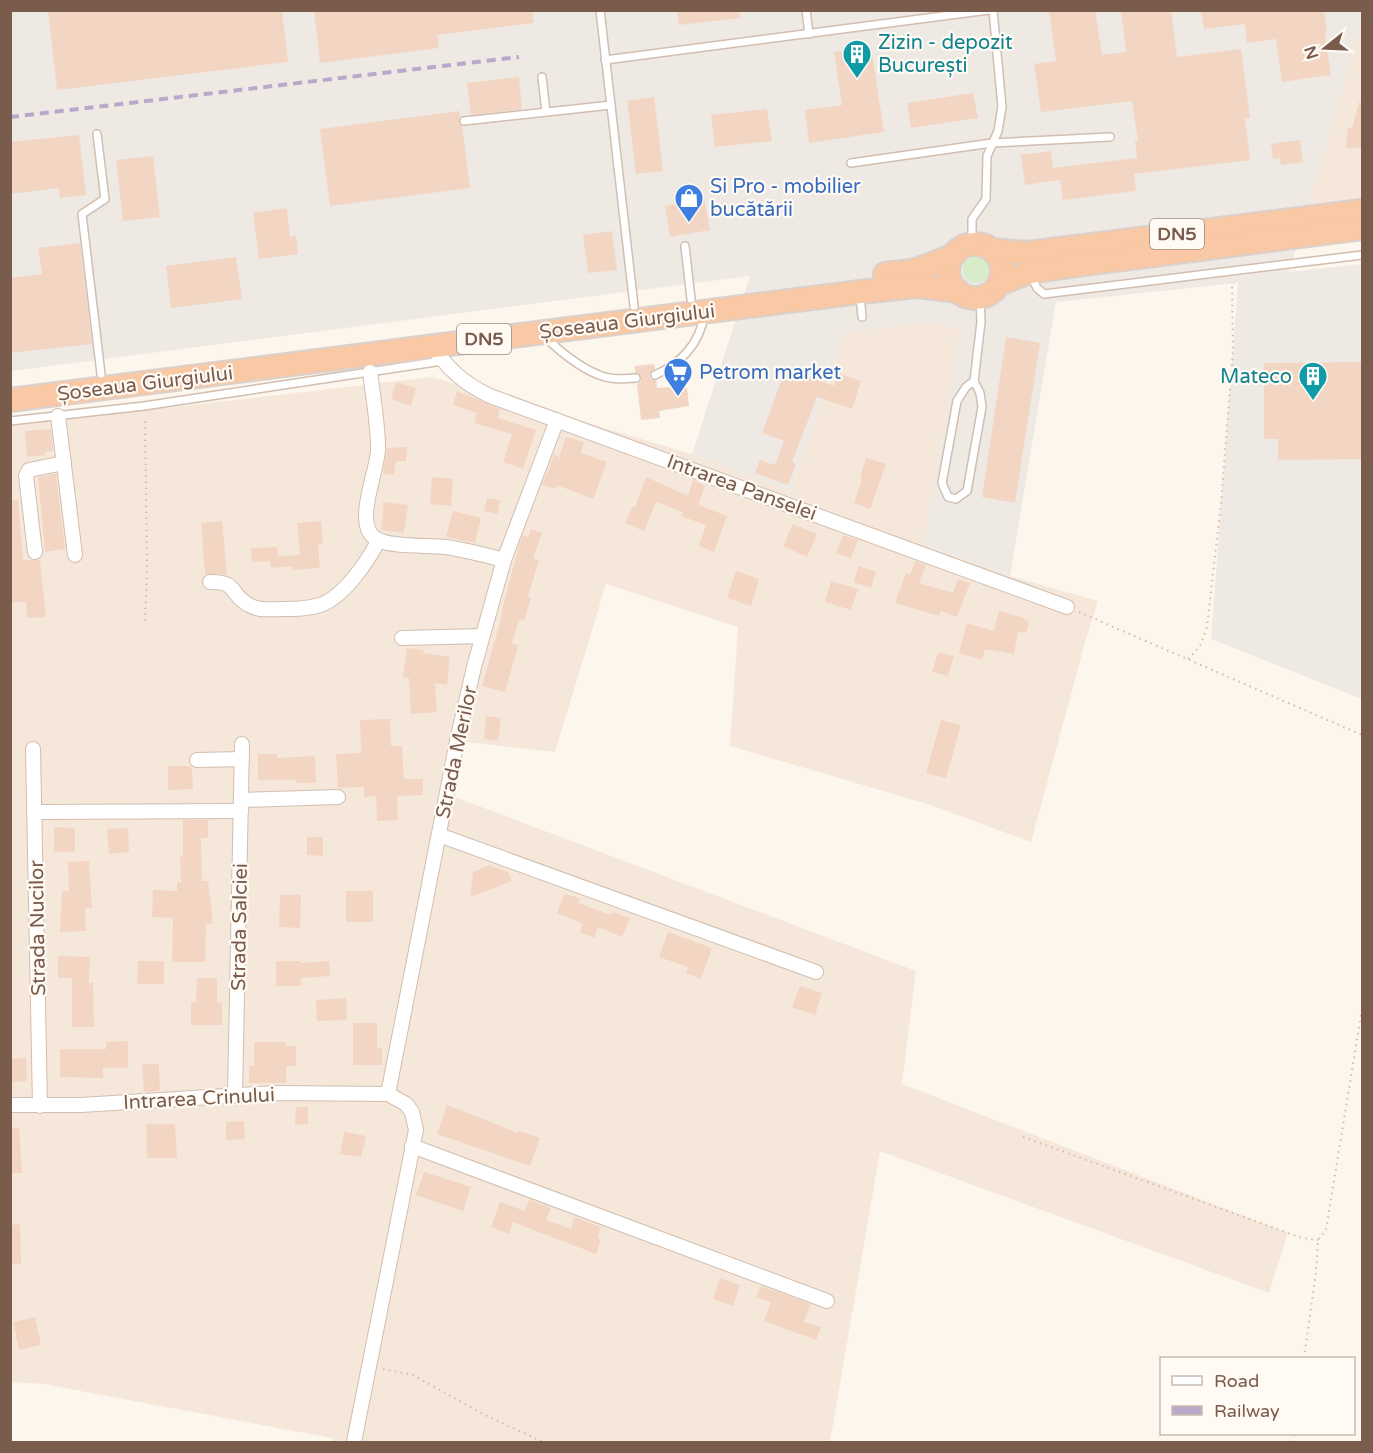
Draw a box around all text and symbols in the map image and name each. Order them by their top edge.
north arrow [1295,18,1355,78]
place label: Zizin - depozit București [878,31,1013,78]
building icon: Zizin - depozit București [841,38,873,80]
text: N [1300,43,1323,62]
place label: Si Pro - mobilier bucătării [710,175,861,222]
shop icon: Si Pro - mobilier bucătării [673,182,705,224]
road number: DN5 [1150,219,1204,249]
street label: Șoseaua Giurgiului [538,299,716,345]
road number: DN5 [457,324,511,354]
supermarket icon: Petrom market [662,356,694,398]
building icon: Mateco [1297,360,1329,402]
street label: Șoseaua Giurgiului [56,361,234,407]
place label: Petrom market [699,361,841,385]
place label: Mateco [1220,365,1292,389]
street label: Intrarea Panselei [663,450,820,526]
street label: Strada Merilor [431,683,483,821]
street label: Strada Nucilor [25,859,51,996]
street label: Strada Salciei [227,863,253,991]
street label: Intrarea Crinului [123,1083,276,1115]
legend [1160,1357,1355,1435]
text: Road [1214,1370,1259,1392]
text: Railway [1214,1400,1280,1422]

